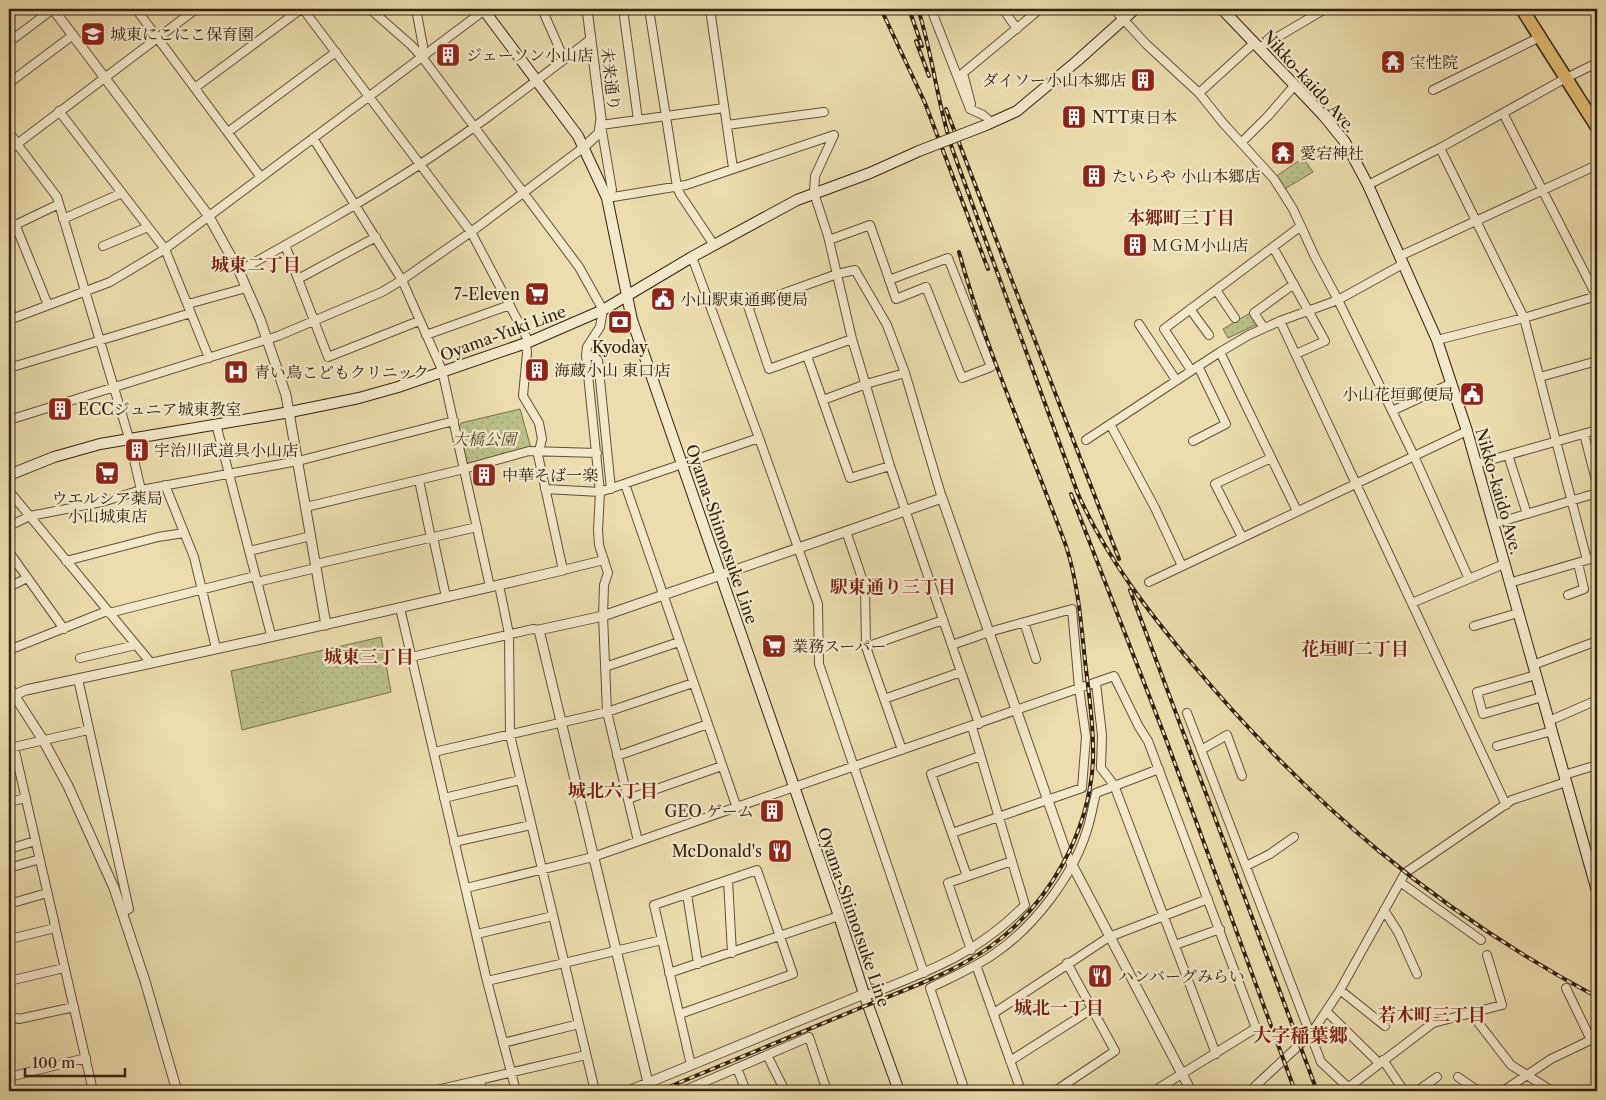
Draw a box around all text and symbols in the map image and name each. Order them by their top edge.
school or university icon: 城東にこにこ保育園 [80,21,106,47]
place label: 城東にこにこ保育園 [110,24,254,44]
street label: Nikko-kaido Ave. [1258,26,1360,136]
building icon: ジェーソン小山店 [435,42,461,68]
place label: ジェーソン小山店 [466,45,593,65]
street label: 未来通り [597,46,625,112]
temple icon: 宝性院 [1380,49,1406,75]
place label: 宝性院 [1410,52,1458,72]
building icon: ダイソー小山本郷店 [1130,67,1156,93]
place label: ダイソー小山本郷店 [982,70,1126,90]
building icon: NTT東日本 [1061,104,1087,130]
place label: NTT東日本 [1092,107,1177,127]
temple icon: 愛宕神社 [1270,140,1296,166]
place label: 愛宕神社 [1300,143,1364,163]
building icon: たいらや 小山本郷店 [1081,163,1107,189]
place label: たいらや 小山本郷店 [1112,166,1260,186]
district label: 本郷町三丁目 [1127,207,1235,229]
building icon: ＭＧＭ小山店 [1122,232,1148,258]
place label: ＭＧＭ小山店 [1152,235,1248,255]
district label: 城東二丁目 [211,254,301,276]
supermarket icon: 7-Eleven [524,281,550,307]
place label: 7-Eleven [454,284,520,304]
public building icon: 小山駅東通郵便局 [650,286,676,312]
place label: 小山駅東通郵便局 [680,289,808,309]
street label: Oyama-Yuki Line [437,301,569,365]
bank icon: Kyoday [607,309,633,335]
place label: Kyoday [592,337,649,357]
building icon: 海蔵小山 東口店 [524,357,550,383]
hospital icon: 青い鳥こどもクリニック [223,359,249,385]
place label: 海蔵小山 東口店 [554,360,670,380]
place label: 青い鳥こどもクリニック [254,362,429,382]
public building icon: 小山花垣郵便局 [1459,381,1485,407]
place label: 小山花垣郵便局 [1342,384,1454,404]
building icon: ECCジュニア城東教室 [47,396,73,422]
place label: ECCジュニア城東教室 [78,399,241,419]
street label: Nikko-kaido Ave. [1471,425,1527,557]
park label: 大橋公園 [452,429,519,449]
building icon: 宇治川武道具小山店 [124,437,150,463]
place label: 宇治川武道具小山店 [154,440,298,460]
street label: Oyama-Shimotsuke Line [682,442,762,627]
supermarket icon: ウエルシア薬局 小山城東店 [94,460,120,486]
building icon: 中華そば一楽 [471,462,497,488]
place label: 中華そば一楽 [502,465,598,485]
place label: ウエルシア薬局 小山城東店 [51,488,163,526]
district label: 駅東通り三丁目 [830,576,956,598]
supermarket icon: 業務スーパー [761,633,787,659]
place label: 業務スーパー [792,636,886,656]
district label: 花垣町二丁目 [1301,638,1409,660]
district label: 城東三丁目 [324,646,414,668]
district label: 城北六丁目 [568,780,658,802]
building icon: GEO ゲーム [759,798,785,824]
place label: GEO ゲーム [665,801,754,821]
street label: Oyama-Shimotsuke Line [814,825,894,1010]
restaurant icon: McDonald's [767,838,793,864]
place label: McDonald's [672,841,762,861]
restaurant icon: ハンバーグみらい [1087,963,1113,989]
place label: ハンバーグみらい [1118,966,1245,986]
district label: 城北一丁目 [1014,997,1104,1019]
district label: 若木町三丁目 [1378,1004,1486,1026]
district label: 大字稲葉郷 [1252,1024,1348,1047]
scale bar [25,1045,125,1077]
text: 100 m [32,1053,75,1072]

